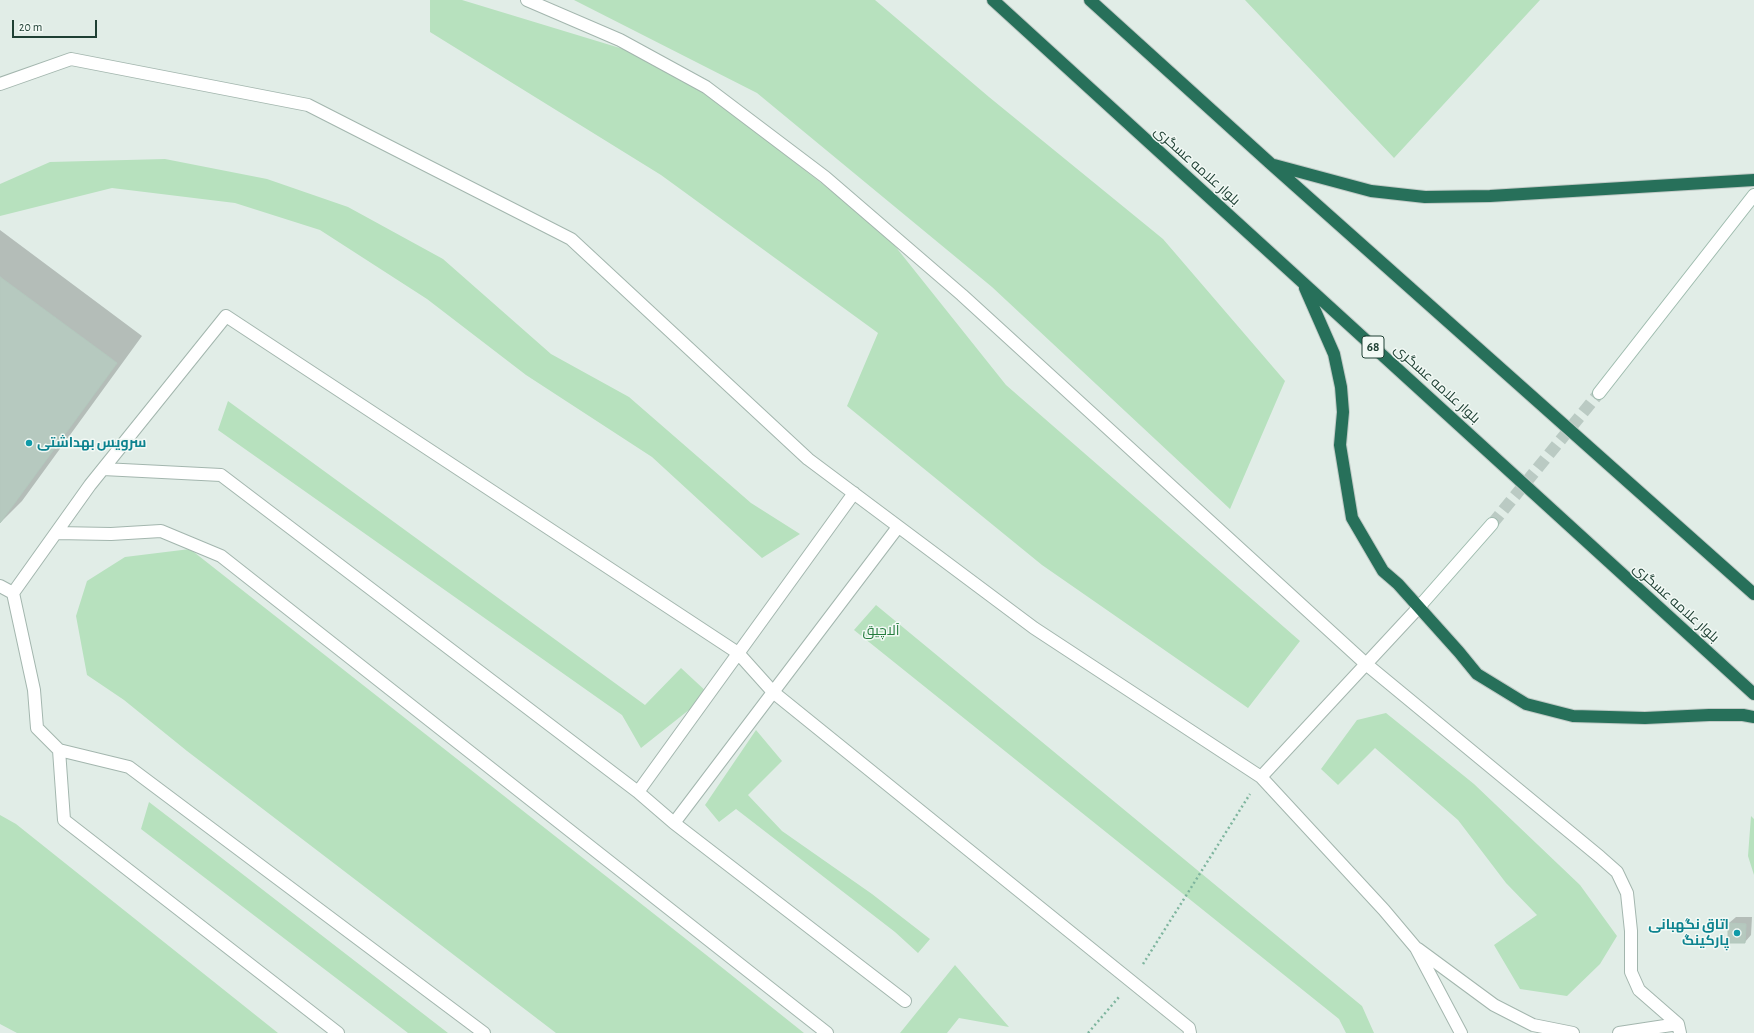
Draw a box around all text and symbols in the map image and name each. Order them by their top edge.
scale bar [14,12,99,38]
text: 20 m [19,21,42,33]
street label: بلوار علامه عسگری [1151,123,1243,209]
road number: 68 [1362,336,1384,358]
street label: بلوار علامه عسگری [1391,341,1483,427]
place label: سرویس بهداشتی [37,435,146,451]
marker: سرویس بهداشتی [24,438,34,448]
street label: بلوار علامه عسگری [1630,560,1722,646]
park label: آلاچیق [862,623,900,639]
place label: اتاق نگهبانی پارکینگ [1648,917,1729,950]
marker: اتاق نگهبانی پارکینگ [1732,928,1742,938]

